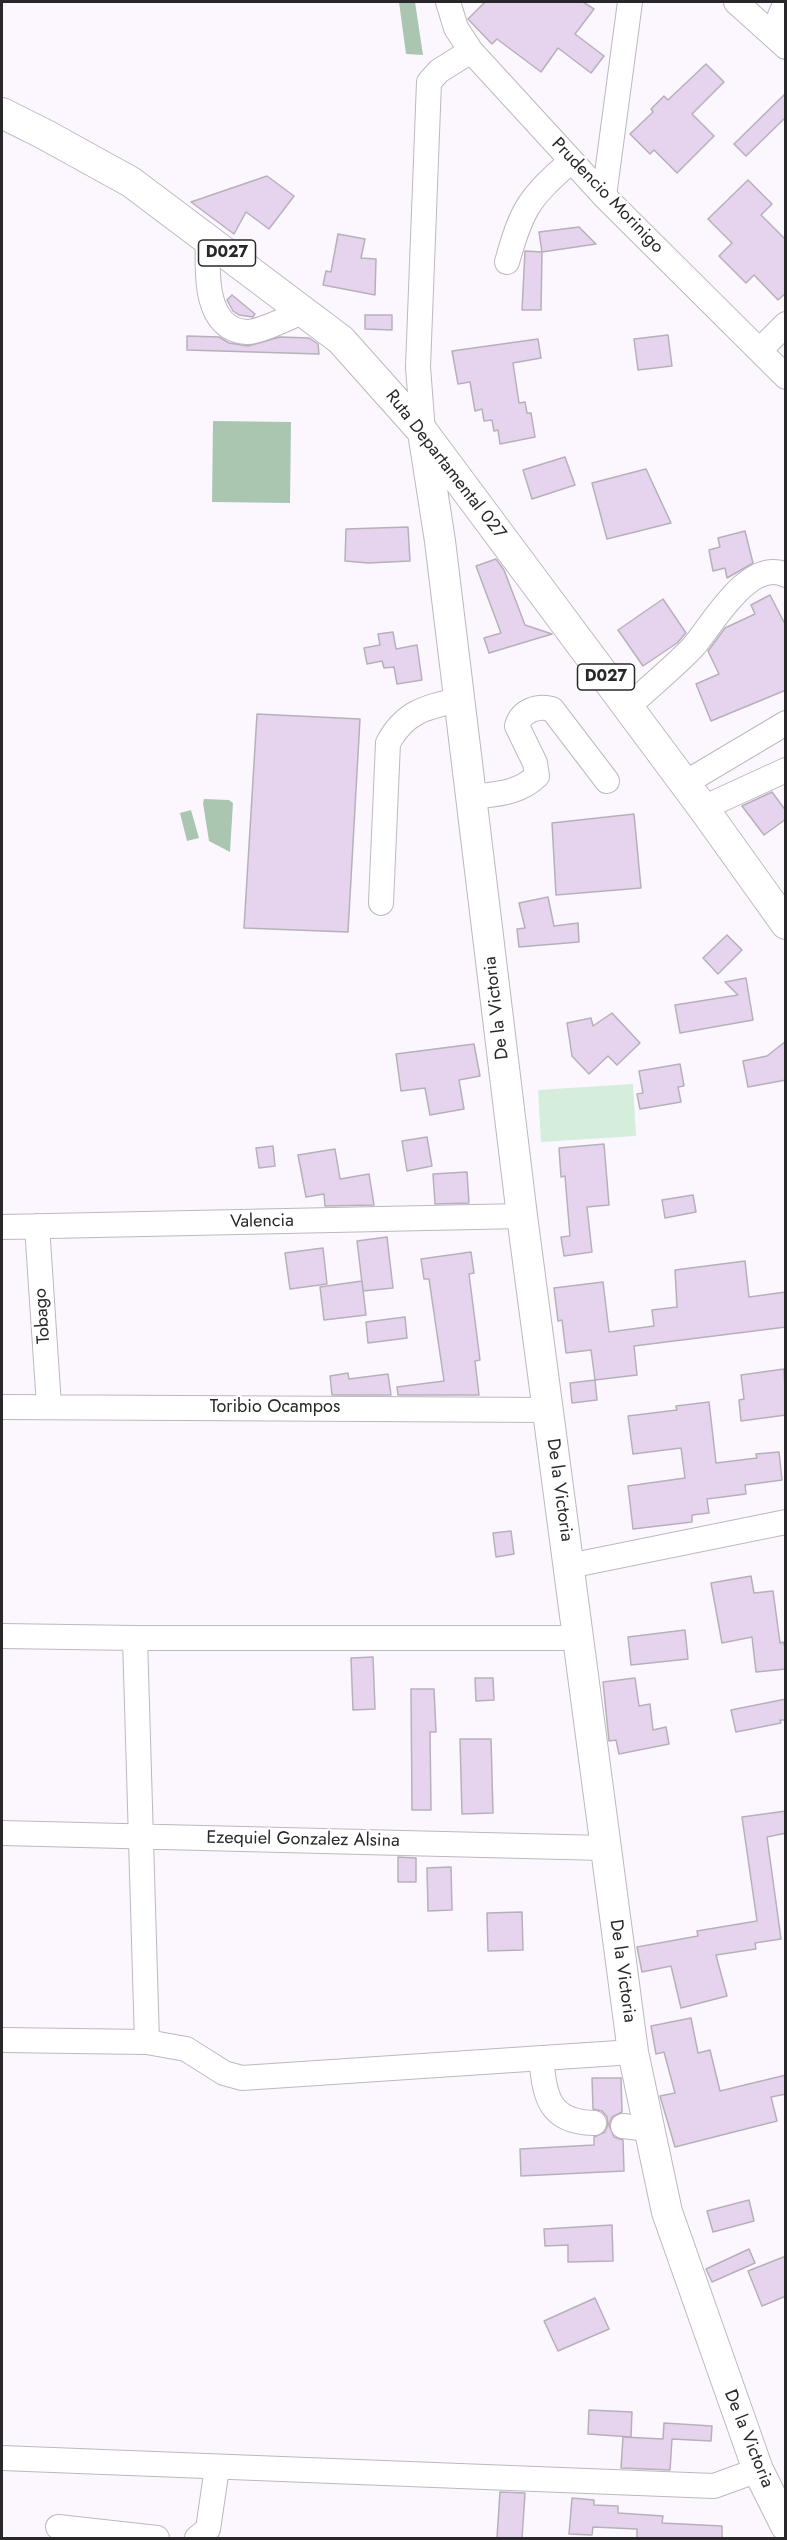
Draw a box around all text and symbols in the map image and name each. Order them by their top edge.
street label: Prudencio Morinigo [546,134,668,258]
road number: D027 [198,240,256,266]
street label: Ruta Departamental 027 [380,386,510,544]
road number: D027 [578,664,634,690]
street label: De la Victoria [480,955,514,1061]
street label: Valencia [230,1211,294,1233]
street label: Tobago [30,1288,56,1344]
street label: Toribio Ocampos [210,1397,340,1419]
street label: De la Victoria [541,1437,577,1543]
street label: Ezequiel Gonzalez Alsina [206,1828,400,1852]
street label: De la Victoria [604,1918,640,2024]
street label: De la Victoria [719,2387,777,2491]

